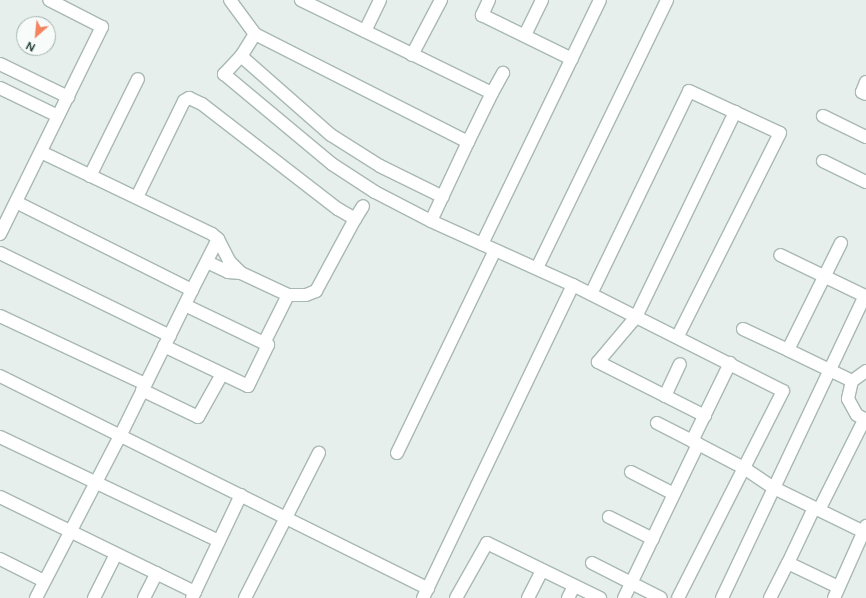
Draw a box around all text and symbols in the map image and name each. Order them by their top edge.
north arrow [16,16,56,56]
text: N [24,39,38,54]

